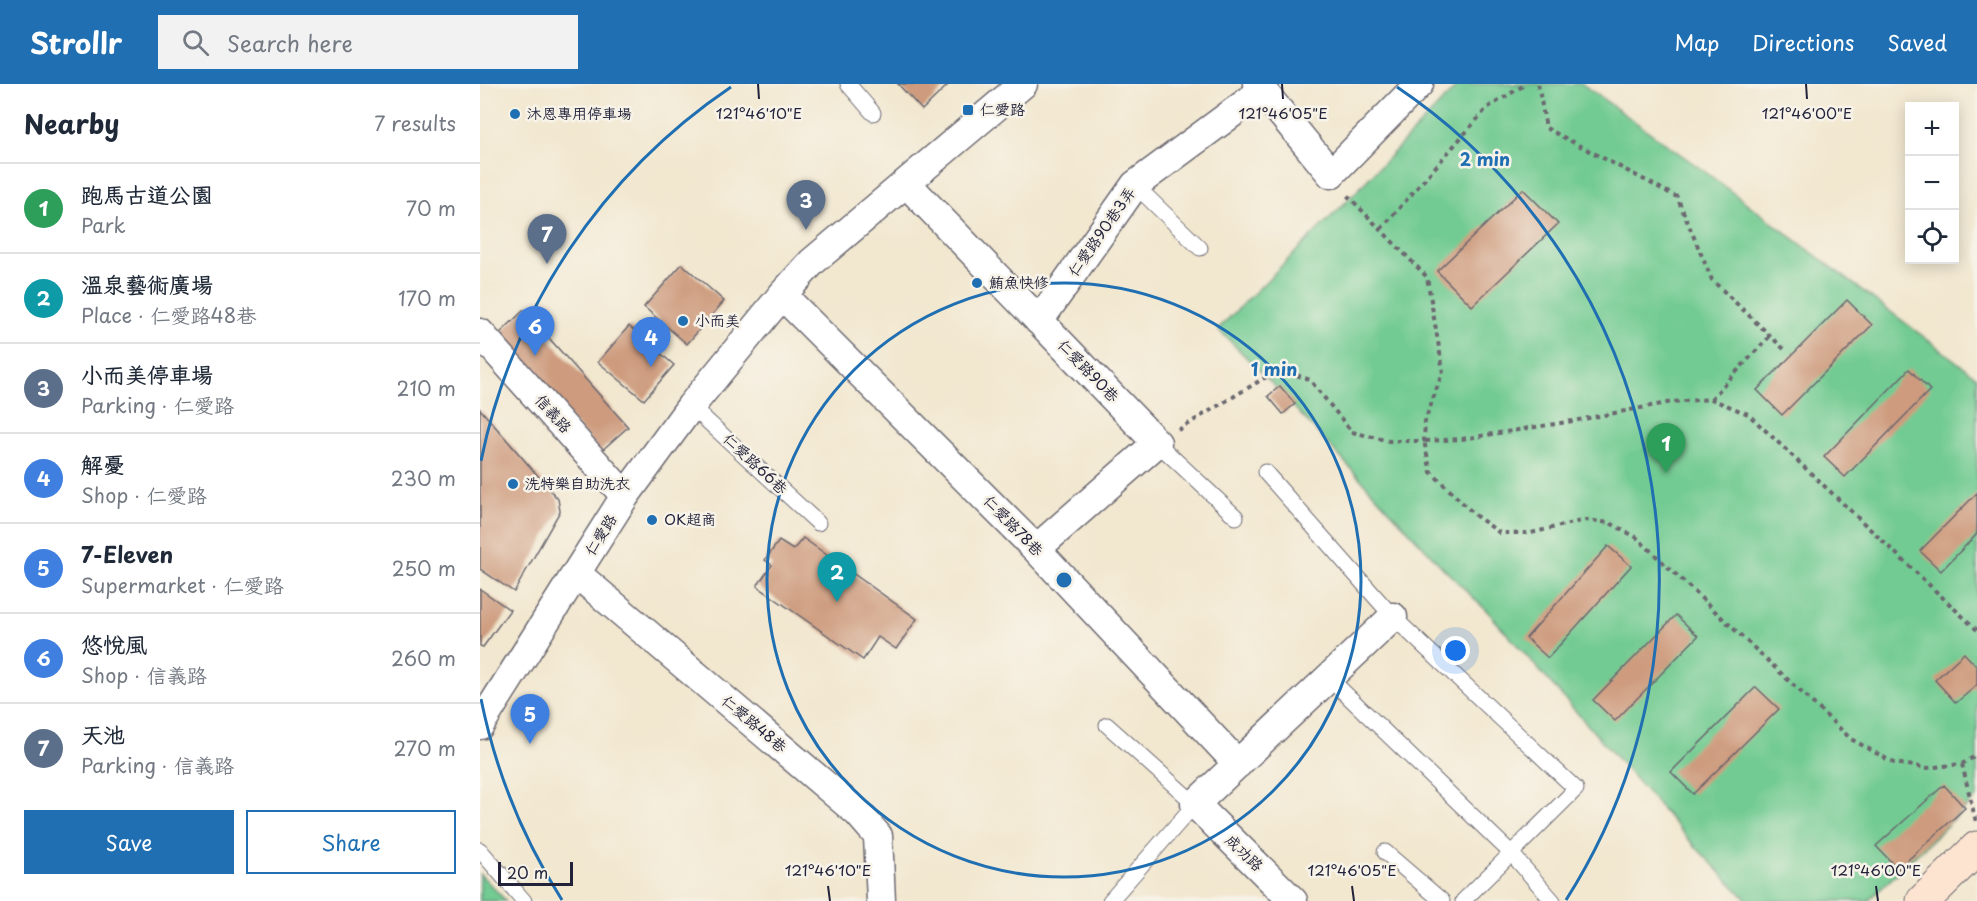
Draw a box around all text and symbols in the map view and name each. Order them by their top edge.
search box [158,15,578,69]
text: Strollr [30,21,122,64]
icon: search [179,26,212,59]
text: Search here [227,26,353,59]
text: Map [1674,26,1719,58]
text: Directions [1752,26,1854,58]
text: Saved [1887,26,1947,58]
place label: 仁愛路 [980,97,1025,120]
place label: 沐恩專用停車場 [527,101,632,124]
text: 121°46'10"E [716,101,802,124]
text: 121°46'05"E [1238,101,1328,124]
text: 121°46'00"E [1762,101,1852,124]
map controls [1905,102,1959,264]
button: + [1905,102,1959,156]
marker: 仁愛路 [961,103,975,117]
text: Nearby [24,104,119,143]
marker: 沐恩專用停車場 [508,107,522,121]
text: 7 results [374,108,456,138]
text: 2 min [1460,145,1510,172]
button: − [1905,156,1959,210]
text: 跑馬古道公園 [81,177,213,210]
pin: 3 [786,180,826,230]
street label: 仁愛路90巷3弄 [1061,182,1140,281]
text: 1 [39,193,48,223]
text: 70 m [406,193,456,223]
text: Park [81,210,126,240]
button: locate [1905,210,1959,264]
pin: 7 [528,214,566,264]
text: 溫泉藝術廣場 [81,267,213,300]
place label: 鮪魚快修 [989,270,1049,293]
marker: 鮪魚快修 [970,276,984,290]
text: 2 [36,283,51,313]
text: 170 m [398,283,456,313]
text: Place · 仁愛路48巷 [81,300,256,330]
pin: 6 [516,306,554,356]
place label: 小而美 [695,308,740,331]
marker: 小而美 [676,314,690,328]
pin: 4 [632,318,670,367]
street label: 仁愛路90巷 [1053,333,1125,407]
text: 1 min [1251,355,1297,382]
text: 小而美停車場 [81,357,213,390]
text: 3 [37,373,50,403]
text: 210 m [397,373,456,403]
street label: 信義路 [531,389,578,437]
text: Parking · 仁愛路 [81,390,234,420]
pin: 1 [1646,424,1686,473]
street label: 仁愛路66巷 [719,427,793,499]
text: 解憂 [81,447,125,480]
text: 4 [37,463,50,493]
text: 230 m [391,463,456,493]
place label: 洗特樂自助洗衣 [525,471,630,494]
marker: 洗特樂自助洗衣 [506,477,520,491]
text: Shop · 仁愛路 [81,480,207,510]
street label: 仁愛路78巷 [979,489,1049,561]
place label: OK超商 [664,507,716,530]
street label: 仁愛路 [578,509,621,559]
marker: OK超商 [645,513,659,527]
text: 7-Eleven [81,537,173,570]
pin: 2 [818,552,856,602]
text: 5 [37,553,50,583]
text: 250 m [392,553,456,583]
text: Supermarket · 仁愛路 [81,570,284,600]
centre of rings [1054,570,1074,590]
text: 悠悅風 [81,627,147,660]
your location [1441,636,1470,665]
text: 6 [36,643,51,673]
text: 260 m [391,643,456,673]
text: Shop · 信義路 [81,660,207,690]
street label: 仁愛路48巷 [717,689,793,757]
pin: 5 [511,694,550,744]
text: 天池 [81,717,125,750]
text: 7 [38,733,49,763]
text: 270 m [393,733,456,763]
text: Parking · 信義路 [81,750,234,780]
button: Save [24,810,234,874]
button: Share [246,810,456,874]
street label: 成功路 [1221,828,1269,876]
text: 121°46'10"E [785,858,871,881]
text: 121°46'05"E [1307,858,1397,881]
text: 121°46'00"E [1831,858,1921,881]
scale bar [498,859,573,886]
text: 20 m [507,860,548,884]

